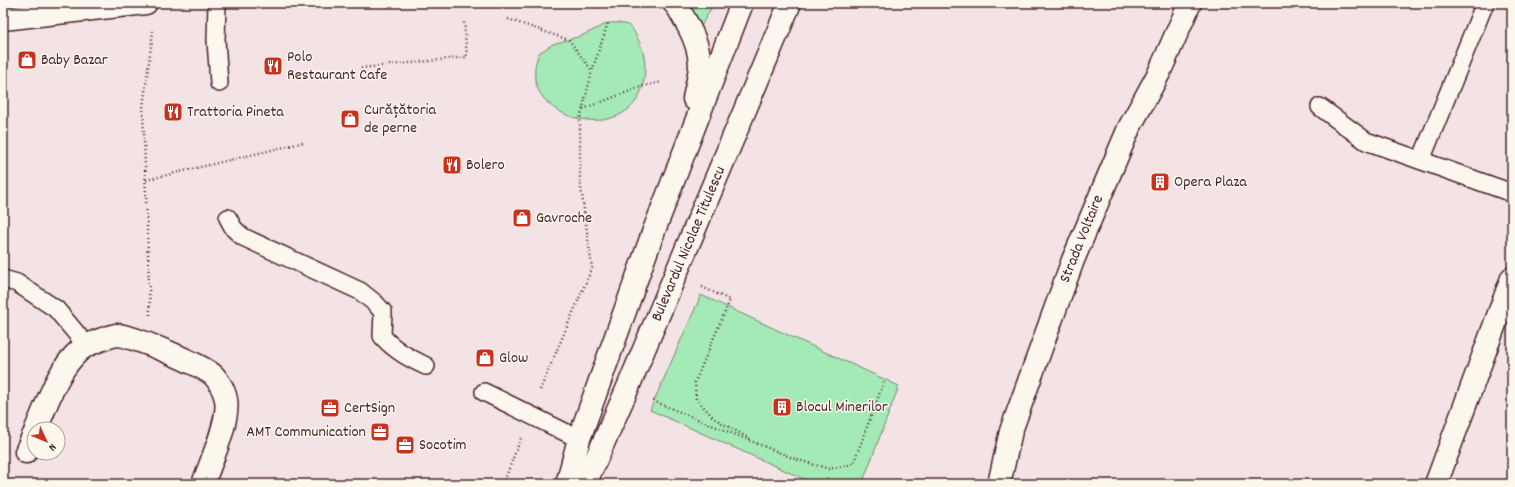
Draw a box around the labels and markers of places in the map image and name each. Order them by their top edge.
place label: Polo Restaurant Cafe [287,46,387,87]
shop icon: Baby Bazar [16,49,38,71]
place label: Baby Bazar [41,49,108,72]
restaurant icon: Polo Restaurant Cafe [262,55,284,77]
place label: Curățătoria de perne [364,99,436,140]
restaurant icon: Trattoria Pineta [162,101,184,123]
place label: Trattoria Pineta [187,101,284,124]
shop icon: Curățătoria de perne [339,108,361,130]
restaurant icon: Bolero [441,154,463,176]
place label: Bolero [466,154,505,177]
building icon: Opera Plaza [1149,171,1171,193]
place label: Opera Plaza [1174,171,1247,194]
shop icon: Gavroche [511,207,533,229]
place label: Gavroche [536,207,592,230]
shop icon: Glow [474,347,496,369]
place label: Glow [499,347,528,370]
building icon: Blocul Minerilor [771,396,793,418]
place label: Blocul Minerilor [796,396,888,419]
office icon: CertSign [319,397,341,419]
place label: CertSign [344,397,395,420]
place label: AMT Communication [246,421,366,444]
office icon: AMT Communication [369,421,391,443]
office icon: Socotim [394,434,416,456]
place label: Socotim [419,434,467,457]

